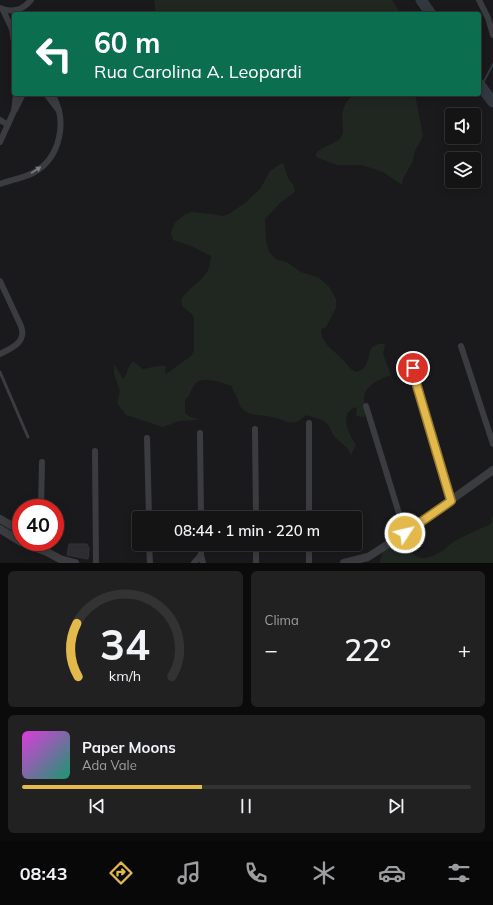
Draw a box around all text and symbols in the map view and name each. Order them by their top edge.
text: 60 m [94,25,160,60]
icon: left [28,28,80,80]
text: Rua Carolina A. Leopardi [94,60,302,83]
map controls [445,108,481,188]
button: sound [445,108,481,144]
button: layers [445,152,481,188]
one-way arrow [31,166,41,174]
pin [396,351,430,385]
icon: arrive [402,357,424,379]
speed limit sign: 40 [12,499,64,551]
position arrow [384,512,426,554]
text: 08:44 · 1 min · 220 m [174,521,320,540]
text: Clima [265,612,299,628]
text: 34 [100,618,150,670]
text: 22° [344,631,391,669]
text: − [265,636,278,664]
text: + [458,636,471,664]
text: km/h [109,667,141,685]
text: Paper Moons [82,738,176,757]
text: Ada Vale [82,757,137,773]
icon: previous [86,795,108,817]
icon: pause [235,795,257,817]
icon: next [385,795,407,817]
icon: directions [107,859,135,887]
icon: music [175,859,203,887]
icon: phone [242,859,270,887]
icon: climate [310,859,338,887]
icon: car [378,859,406,887]
icon: filters [445,859,473,887]
text: 08:43 [20,862,67,885]

